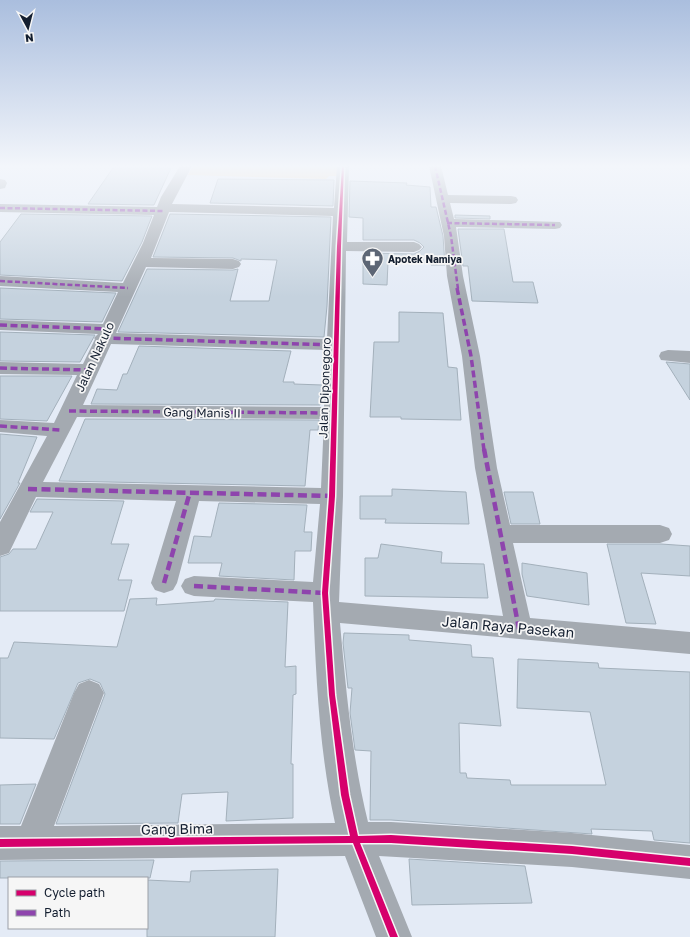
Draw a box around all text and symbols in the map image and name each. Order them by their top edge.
north arrow [8,8,48,48]
text: N [24,31,34,45]
pharmacy icon: Apotek Namiya [360,246,386,279]
place label: Apotek Namiya [388,253,462,265]
street label: Jalan Nakulo [72,319,117,394]
street label: Jalan Diponegoro [315,337,334,439]
street label: Gang Manis II [163,404,241,421]
street label: Jalan Raya Pasekan [441,612,575,641]
street label: Gang Bima [141,819,213,838]
legend [8,877,148,929]
text: Cycle path [44,885,105,900]
text: Path [44,905,71,920]

